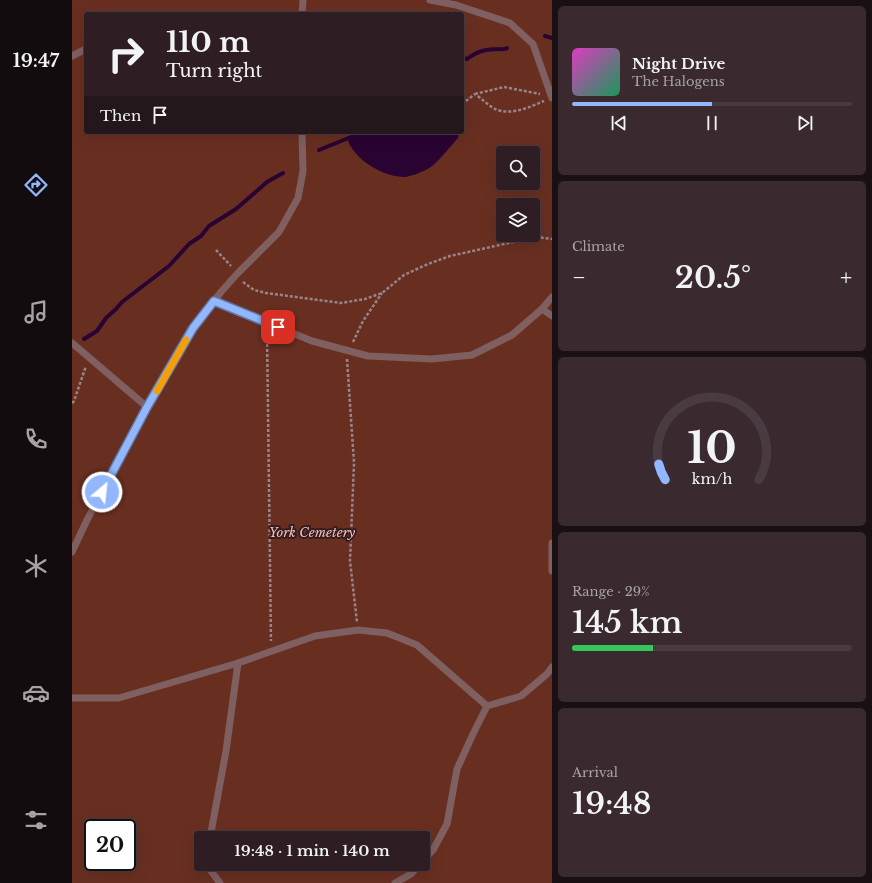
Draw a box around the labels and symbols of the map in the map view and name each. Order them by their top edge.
pin [261,310,295,344]
position arrow [81,471,123,513]
park label: York Cemetery [269,524,356,541]
speed limit sign: 20 [84,819,136,871]

